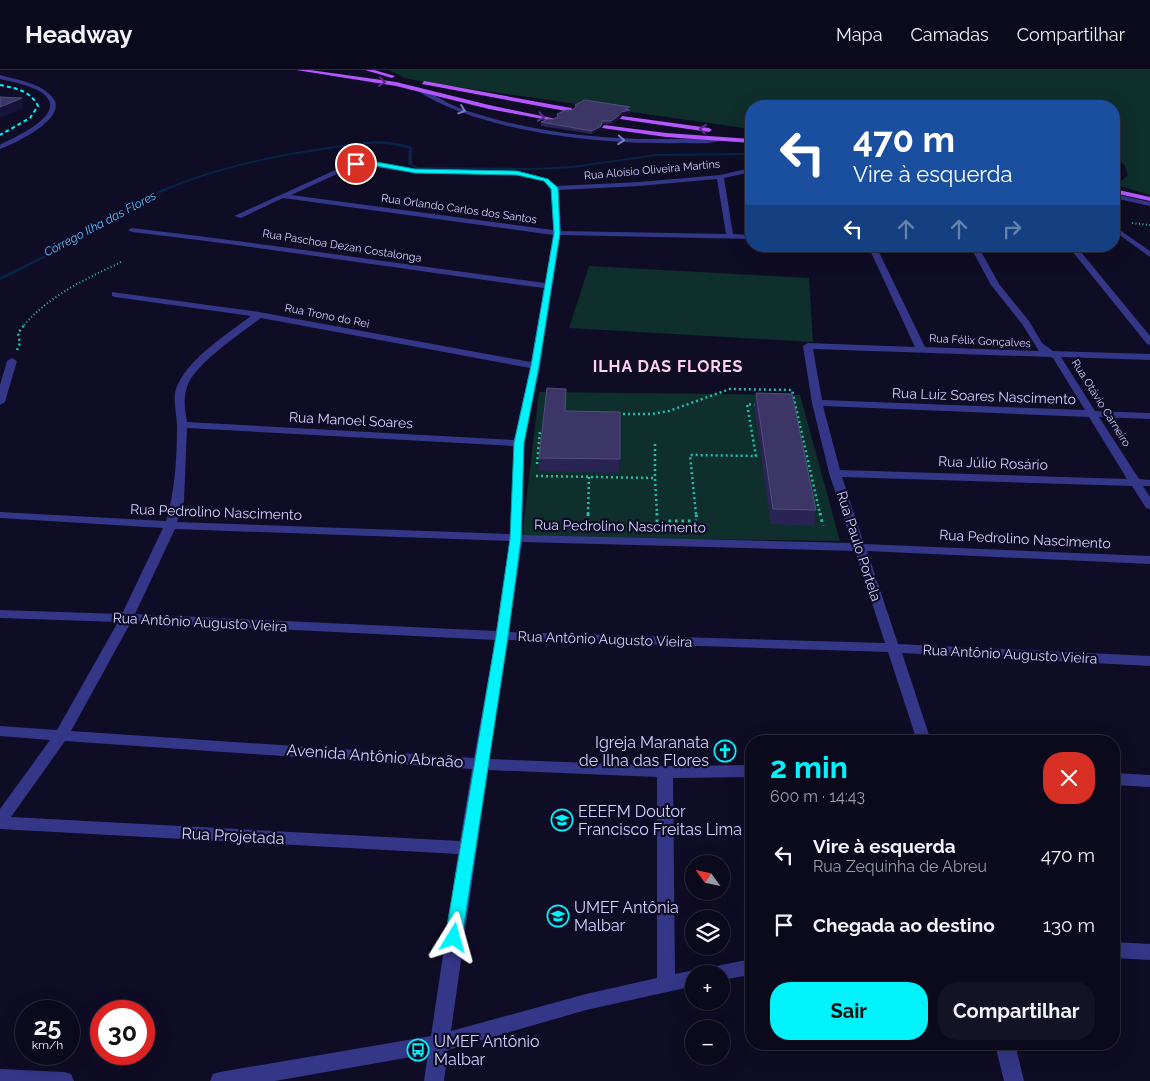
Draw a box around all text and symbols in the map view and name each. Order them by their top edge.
text: Headway [25,20,133,49]
text: Mapa [836,24,882,45]
text: Camadas [910,24,989,45]
text: Compartilhar [1017,24,1125,45]
one-way arrow [378,76,386,86]
one-way arrow [457,104,465,114]
one-way arrow [536,112,545,122]
text: 470 m [853,119,955,160]
icon: left [770,120,835,185]
one-way arrow [698,124,706,135]
one-way arrow [617,134,625,145]
pin [335,143,377,185]
icon: arrive [342,150,370,178]
street label: Rua Aloísio Oliveira Martins [583,158,721,182]
text: Vire à esquerda [853,161,1012,187]
water label: Córrego Ilha das Flores [42,188,159,260]
street label: Rua Orlando Carlos dos Santos [380,192,538,226]
icon: left [839,215,867,243]
icon: ahead [892,215,920,243]
icon: ahead [945,215,973,243]
icon: right [998,215,1026,243]
street label: Rua Paschoa Dezan Costalonga [261,227,423,265]
street label: Rua Trono do Rei [284,301,370,331]
street label: Rua Félix Gonçalves [929,332,1031,350]
district label: ILHA DAS FLORES [593,357,743,376]
street label: Rua Otávio Carneiro [1069,357,1133,450]
street label: Rua Luiz Soares Nascimento [892,385,1076,407]
street label: Rua Manoel Soares [289,409,414,431]
street label: Rua Júlio Rosário [938,453,1048,473]
street label: Rua Paulo Portela [834,489,884,603]
street label: Rua Pedrolino Nascimento [130,501,302,523]
street label: Rua Pedrolino Nascimento [534,517,706,535]
street label: Rua Pedrolino Nascimento [939,527,1111,551]
street label: Rua Antônio Augusto Vieira [112,609,288,635]
street label: Rua Antônio Augusto Vieira [517,628,693,650]
street label: Rua Antônio Augusto Vieira [922,641,1098,667]
place label: Igreja Maranata de Ilha das Flores [579,733,709,770]
church icon: Igreja Maranata de Ilha das Flores [713,739,737,763]
street label: Avenida Antônio Abraão [286,740,464,772]
text: 2 min [770,750,848,785]
button: close [1043,752,1095,804]
text: 600 m · 14:43 [770,787,865,806]
place label: EEEFM Doutor Francisco Freitas Lima [578,802,742,839]
school or university icon: EEEFM Doutor Francisco Freitas Lima [550,808,574,832]
street label: Rua Projetada [181,824,285,848]
text: Vire à esquerda [813,835,956,857]
icon: left [770,841,798,869]
text: 470 m [1041,844,1095,866]
north arrow [685,855,730,900]
map controls [685,855,730,1065]
text: Rua Zequinha de Abreu [813,857,987,876]
place label: UMEF Antônia Malbar [574,898,679,935]
school or university icon: UMEF Antônia Malbar [546,904,570,928]
button: layers [685,910,730,955]
position arrow [427,911,479,963]
icon: arrive [770,911,798,939]
text: Chegada ao destino [813,914,995,936]
text: 130 m [1043,914,1095,936]
button: + [685,965,730,1010]
button: Sair [770,982,928,1040]
button: Compartilhar [938,982,1095,1040]
speed limit sign: 30 [90,1000,155,1065]
text: 25 [34,1011,61,1041]
button: − [685,1020,730,1065]
place label: UMEF Antônio Malbar [434,1032,540,1069]
text: km/h [32,1038,63,1052]
bus stop icon: UMEF Antônio Malbar [406,1038,430,1062]

